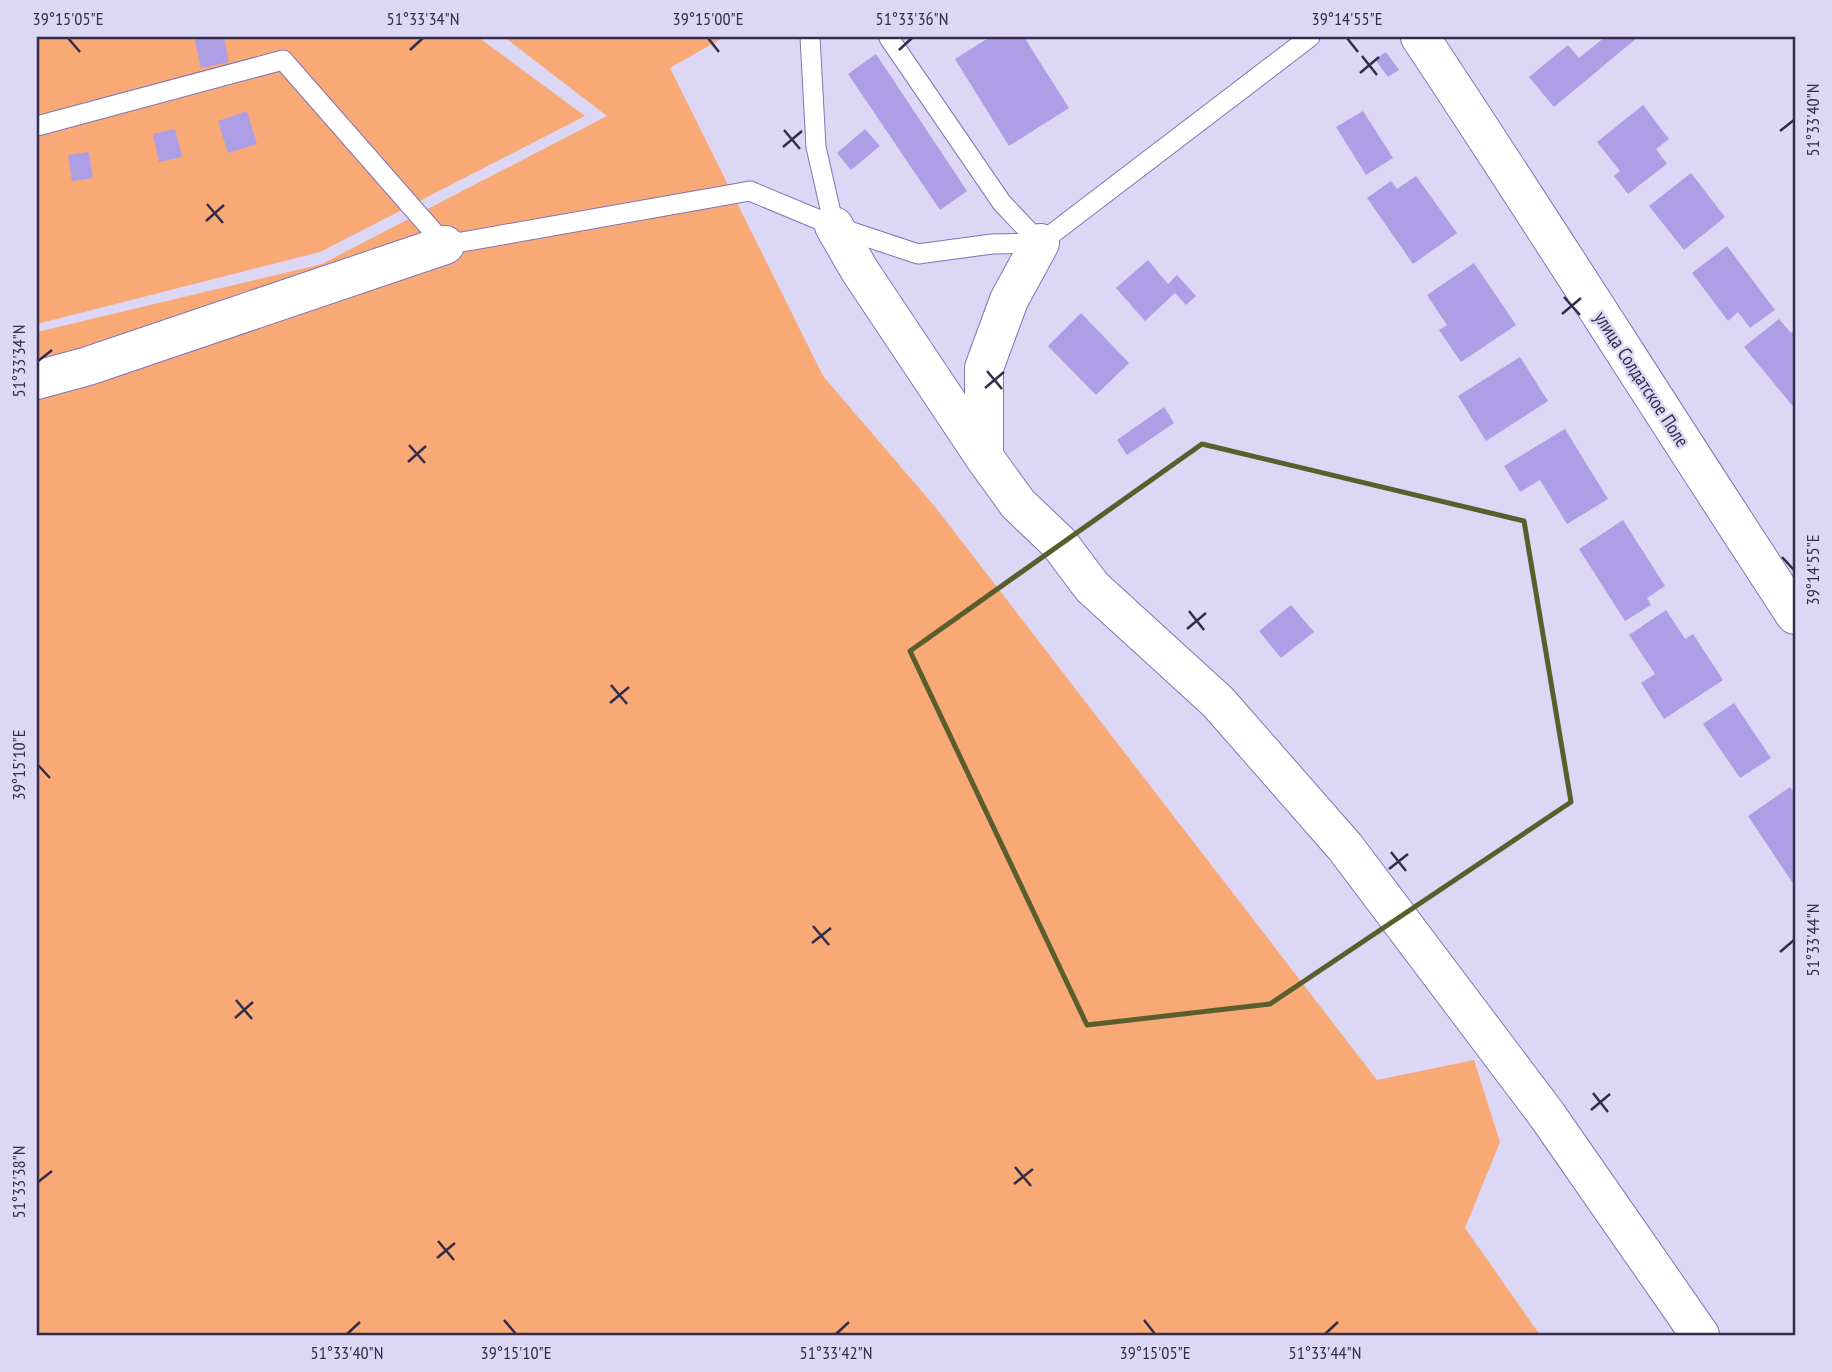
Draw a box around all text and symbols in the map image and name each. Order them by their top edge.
text: 39°15'05"E [33,7,103,30]
text: 51°33'34"N [387,7,459,30]
text: 39°15'00"E [673,7,743,30]
text: 51°33'36"N [876,7,948,30]
text: 39°14'55"E [1312,7,1382,30]
text: 51°33'40"N [1801,84,1824,156]
street label: улица Солдатское Поле [1589,307,1695,451]
text: 51°33'34"N [7,325,30,397]
text: 39°14'55"E [1801,535,1824,605]
text: 39°15'10"E [7,730,30,800]
text: 51°33'44"N [1801,904,1824,976]
text: 51°33'38"N [7,1146,30,1218]
text: 51°33'40"N [311,1341,383,1364]
text: 39°15'10"E [481,1341,551,1364]
text: 51°33'42"N [800,1341,872,1364]
text: 39°15'05"E [1120,1341,1190,1364]
text: 51°33'44"N [1289,1341,1361,1364]

